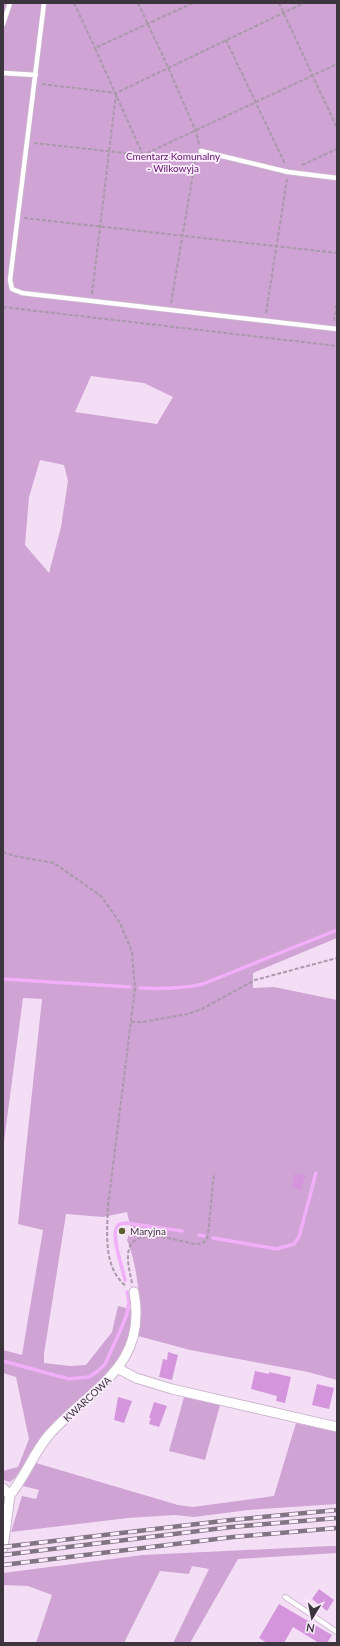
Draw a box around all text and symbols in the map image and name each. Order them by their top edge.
park label: Cmentarz Komunalny - Wilkowyja [126,150,221,174]
place label: Maryjna [130,1225,166,1237]
marker: Maryjna [117,1226,127,1236]
street label: KWARCOWA [61,1374,113,1424]
north arrow [292,1598,332,1638]
text: N [305,1621,315,1635]

